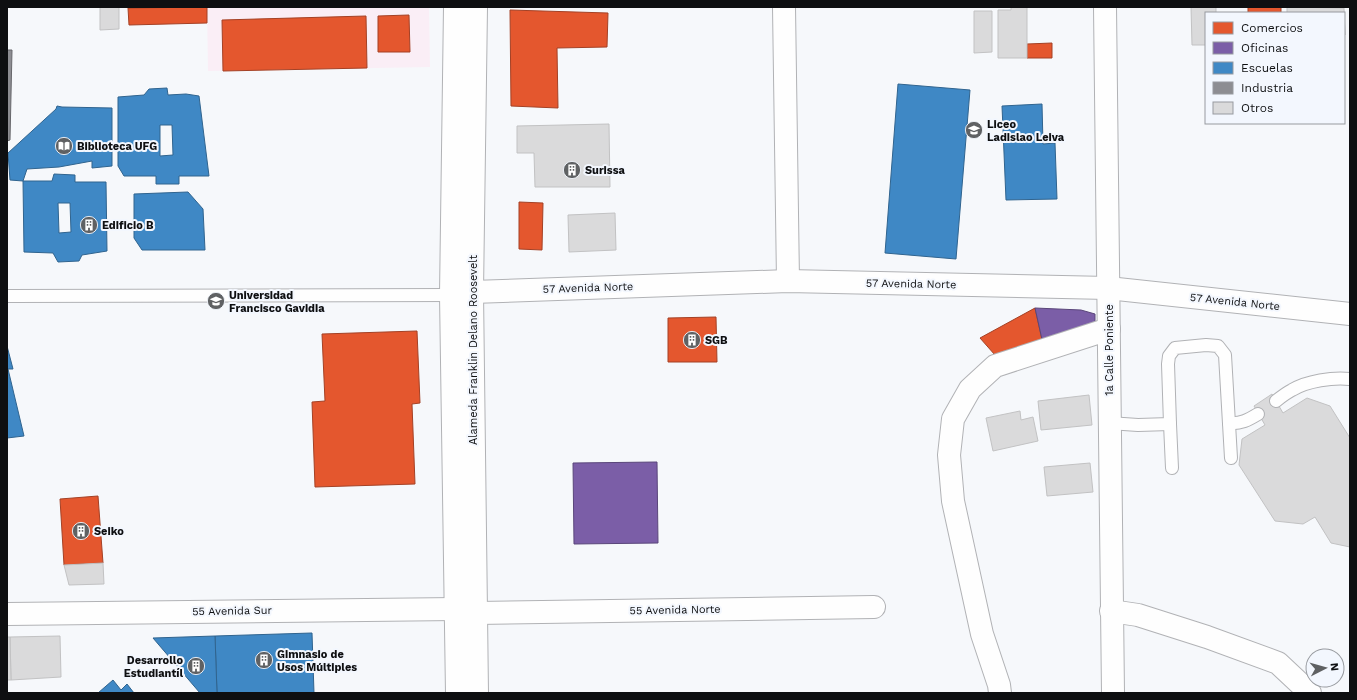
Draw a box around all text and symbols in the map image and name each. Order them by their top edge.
legend [1205,12,1345,124]
text: Comercios [1241,21,1303,35]
text: Oficinas [1241,41,1288,55]
text: Escuelas [1241,61,1293,75]
text: Industria [1241,81,1293,95]
text: Otros [1241,101,1273,115]
place label: Liceo Ladislao Leiva [987,118,1065,144]
school or university icon: Liceo Ladislao Leiva [964,120,984,140]
library icon: Biblioteca UFG [54,136,74,156]
place label: Biblioteca UFG [77,140,157,153]
building icon: Surissa [562,160,582,180]
place label: Surissa [585,164,626,177]
building icon: Edificio B [79,215,99,235]
place label: Edificio B [102,219,154,232]
street label: Alameda Franklin Delano Roosevelt [467,255,480,445]
street label: 57 Avenida Norte [866,277,956,291]
street label: 57 Avenida Norte [543,280,633,296]
place label: Universidad Francisco Gavidia [229,289,325,315]
school or university icon: Universidad Francisco Gavidia [206,291,226,311]
street label: 57 Avenida Norte [1189,291,1281,313]
street label: 1a Calle Poniente [1103,304,1116,396]
building icon: SGB [682,330,702,350]
place label: SGB [705,334,728,347]
building icon: Seiko [71,521,91,541]
place label: Seiko [94,525,124,538]
street label: 55 Avenida Norte [629,603,721,617]
street label: 55 Avenida Sur [192,604,272,618]
place label: Gimnasio de Usos Múltiples [277,648,357,674]
north arrow [1305,648,1345,688]
building icon: Gimnasio de Usos Múltiples [254,650,274,670]
place label: Desarrollo Estudiantíl [124,654,183,680]
building icon: Desarrollo Estudiantíl [186,656,206,676]
text: N [1328,662,1341,672]

